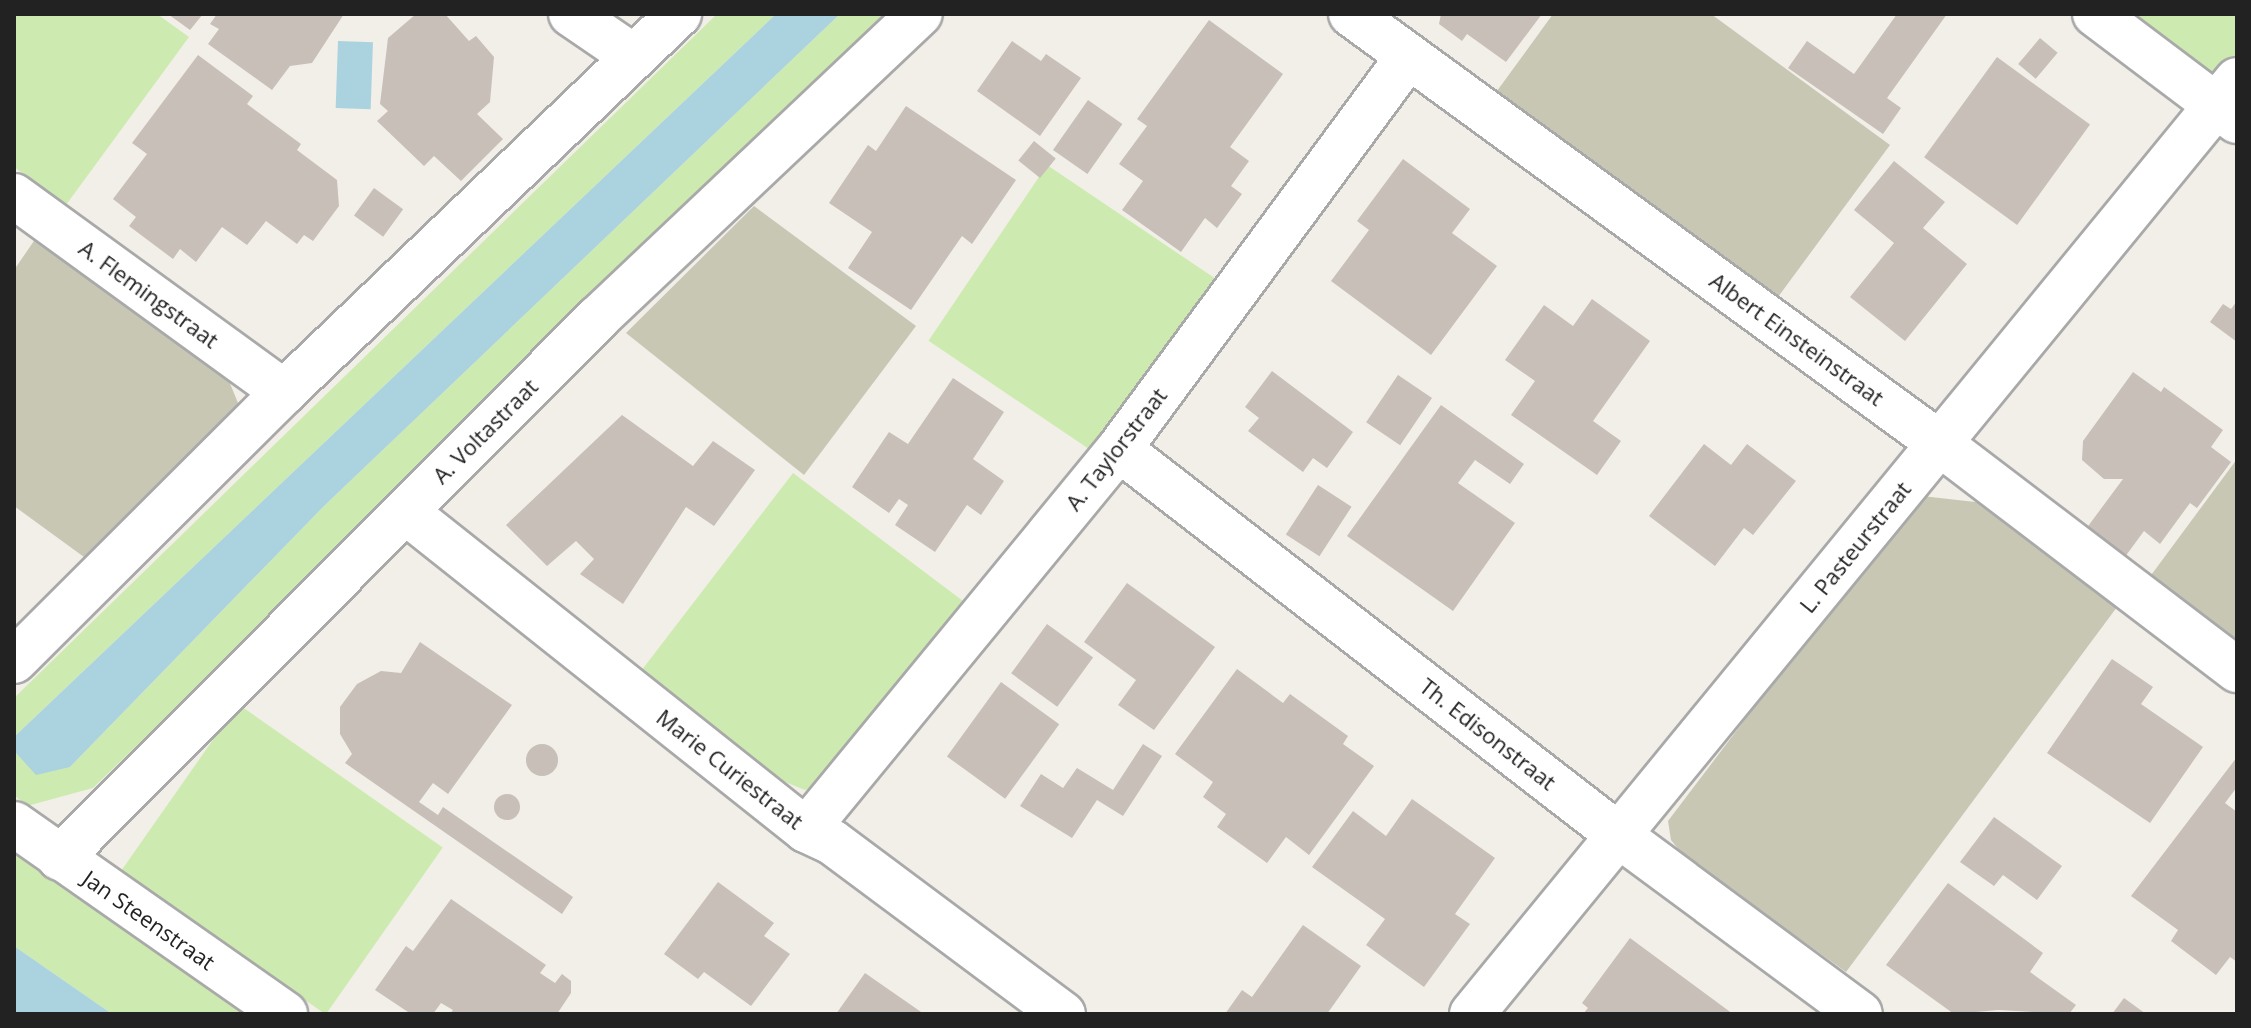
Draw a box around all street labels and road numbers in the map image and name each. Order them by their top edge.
street label: A. Flemingstraat [74,235,224,353]
street label: Albert Einsteinstraat [1705,267,1889,411]
street label: A. Voltastraat [427,373,543,489]
street label: A. Taylorstraat [1060,382,1172,516]
street label: L. Pasteurstraat [1794,476,1916,618]
street label: Th. Edisonstraat [1415,673,1561,795]
street label: Marie Curiestraat [652,704,808,834]
street label: Jan Steenstraat [78,865,220,975]

